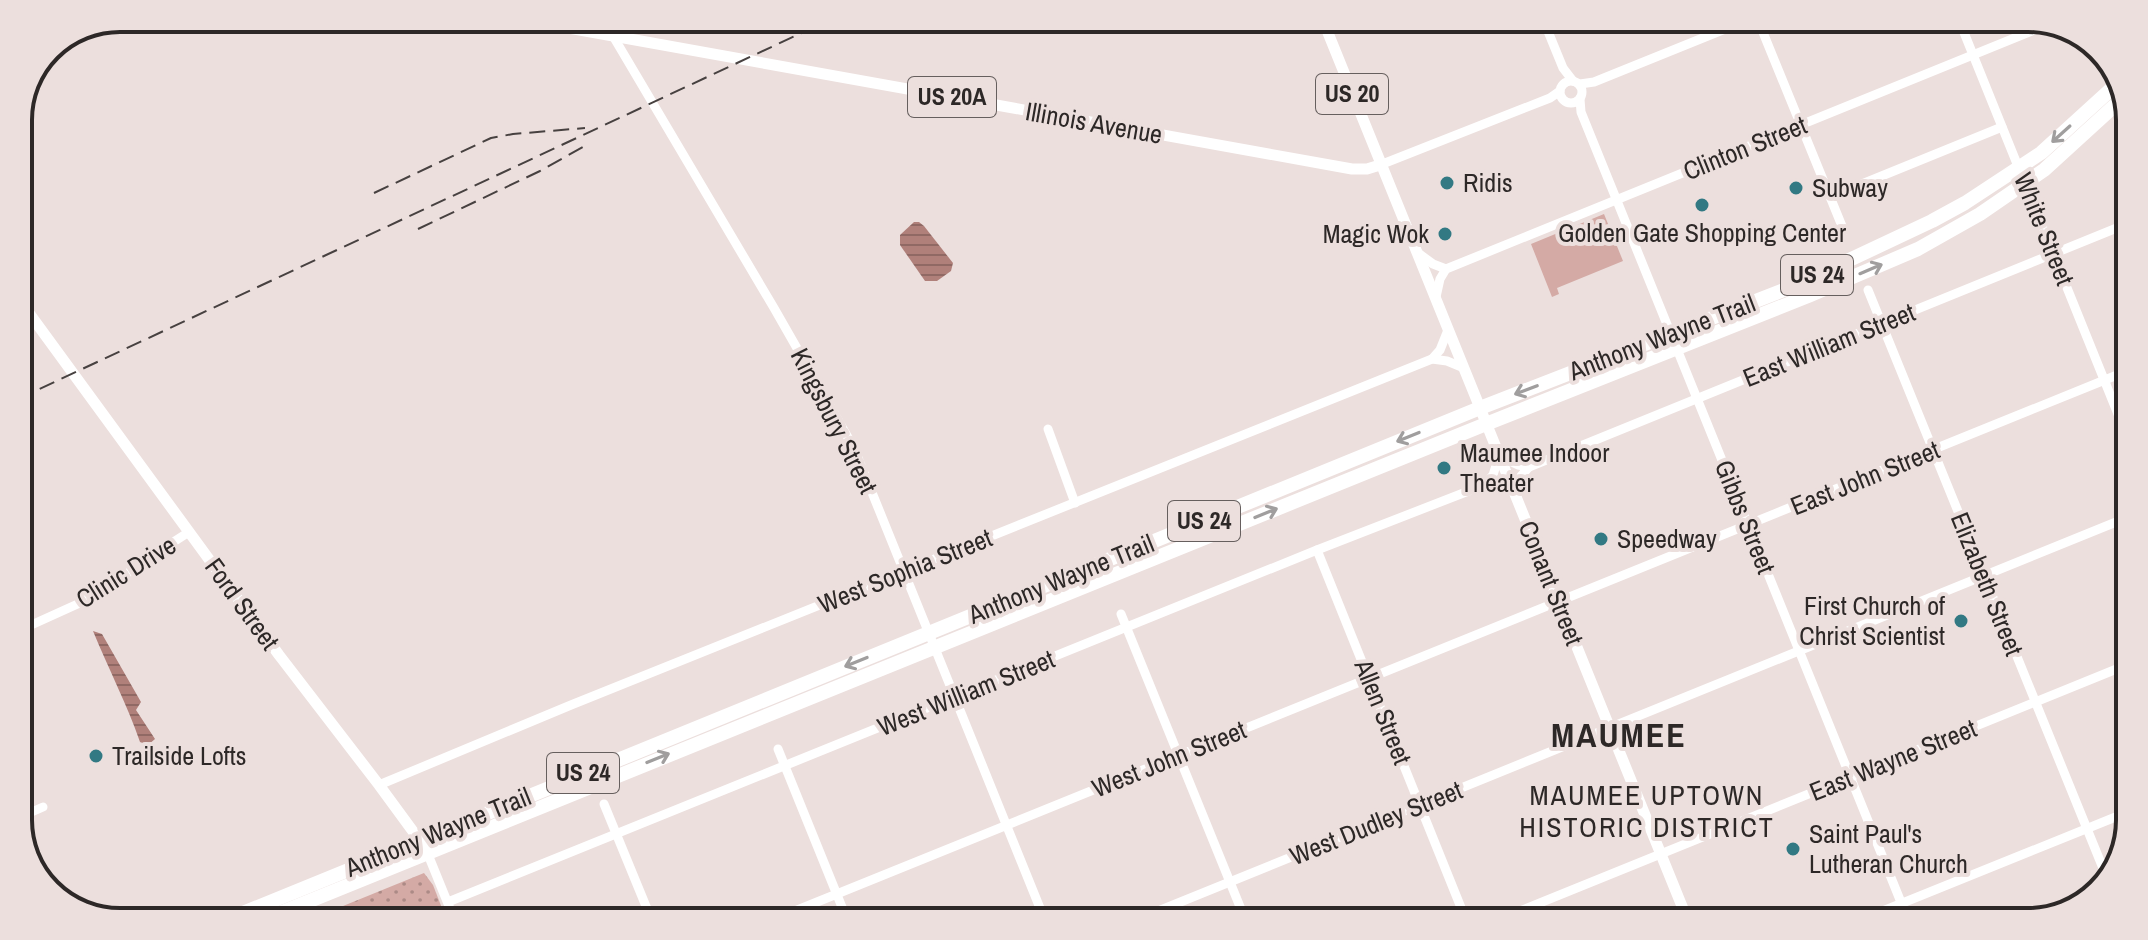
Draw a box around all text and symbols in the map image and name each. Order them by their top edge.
road number: US 20 [1316,74,1388,114]
road number: US 20A [908,77,996,117]
street label: Illinois Avenue [1023,93,1165,152]
street label: Clinton Street [1678,107,1812,188]
one-way arrow [2052,125,2072,143]
place label: Ridis [1463,165,1513,200]
street label: White Street [2006,167,2083,290]
place label: Subway [1812,170,1888,205]
marker: Ridis [1438,174,1456,192]
marker: Subway [1787,179,1805,197]
marker: Golden Gate Shopping Center [1693,196,1711,214]
place label: Golden Gate Shopping Center [1558,215,1846,250]
place label: Magic Wok [1323,216,1429,251]
marker: Magic Wok [1436,225,1454,243]
road number: US 24 [1781,255,1853,295]
one-way arrow [1858,261,1882,276]
street label: Anthony Wayne Trail [1563,285,1760,389]
street label: East William Street [1738,294,1920,395]
street label: Kingsbury Street [783,342,886,500]
one-way arrow [1514,384,1539,398]
one-way arrow [1396,431,1421,446]
street label: East John Street [1785,432,1945,523]
place label: Maumee Indoor Theater [1460,435,1609,500]
street label: Gibbs Street [1707,455,1784,579]
marker: Maumee Indoor Theater [1435,459,1453,477]
road number: US 24 [1168,501,1240,541]
one-way arrow [1253,504,1278,519]
street label: Elizabeth Street [1943,507,2032,661]
street label: Conant Street [1511,515,1592,650]
street label: West Sophia Street [813,520,997,621]
place label: Speedway [1617,521,1717,556]
street label: Anthony Wayne Trail [962,525,1159,632]
street label: Clinic Drive [69,527,182,616]
marker: Speedway [1592,530,1610,548]
street label: Ford Street [197,551,288,657]
place label: First Church of Christ Scientist [1799,588,1945,653]
marker: First Church of Christ Scientist [1952,612,1970,630]
street label: West William Street [872,641,1060,744]
street label: Allen Street [1346,653,1420,770]
one-way arrow [844,656,869,670]
street label: East Wayne Street [1804,710,1981,809]
street label: West John Street [1087,712,1251,805]
district label: MAUMEE [1551,712,1687,758]
place label: Trailside Lofts [112,738,246,773]
marker: Trailside Lofts [87,747,105,765]
one-way arrow [645,750,670,765]
road number: US 24 [547,753,619,793]
street label: West Dudley Street [1284,772,1467,873]
district label: MAUMEE UPTOWN HISTORIC DISTRICT [1519,776,1775,846]
street label: Anthony Wayne Trail [339,778,536,885]
place label: Saint Paul's Lutheran Church [1809,816,1968,881]
marker: Saint Paul's Lutheran Church [1784,840,1802,858]

